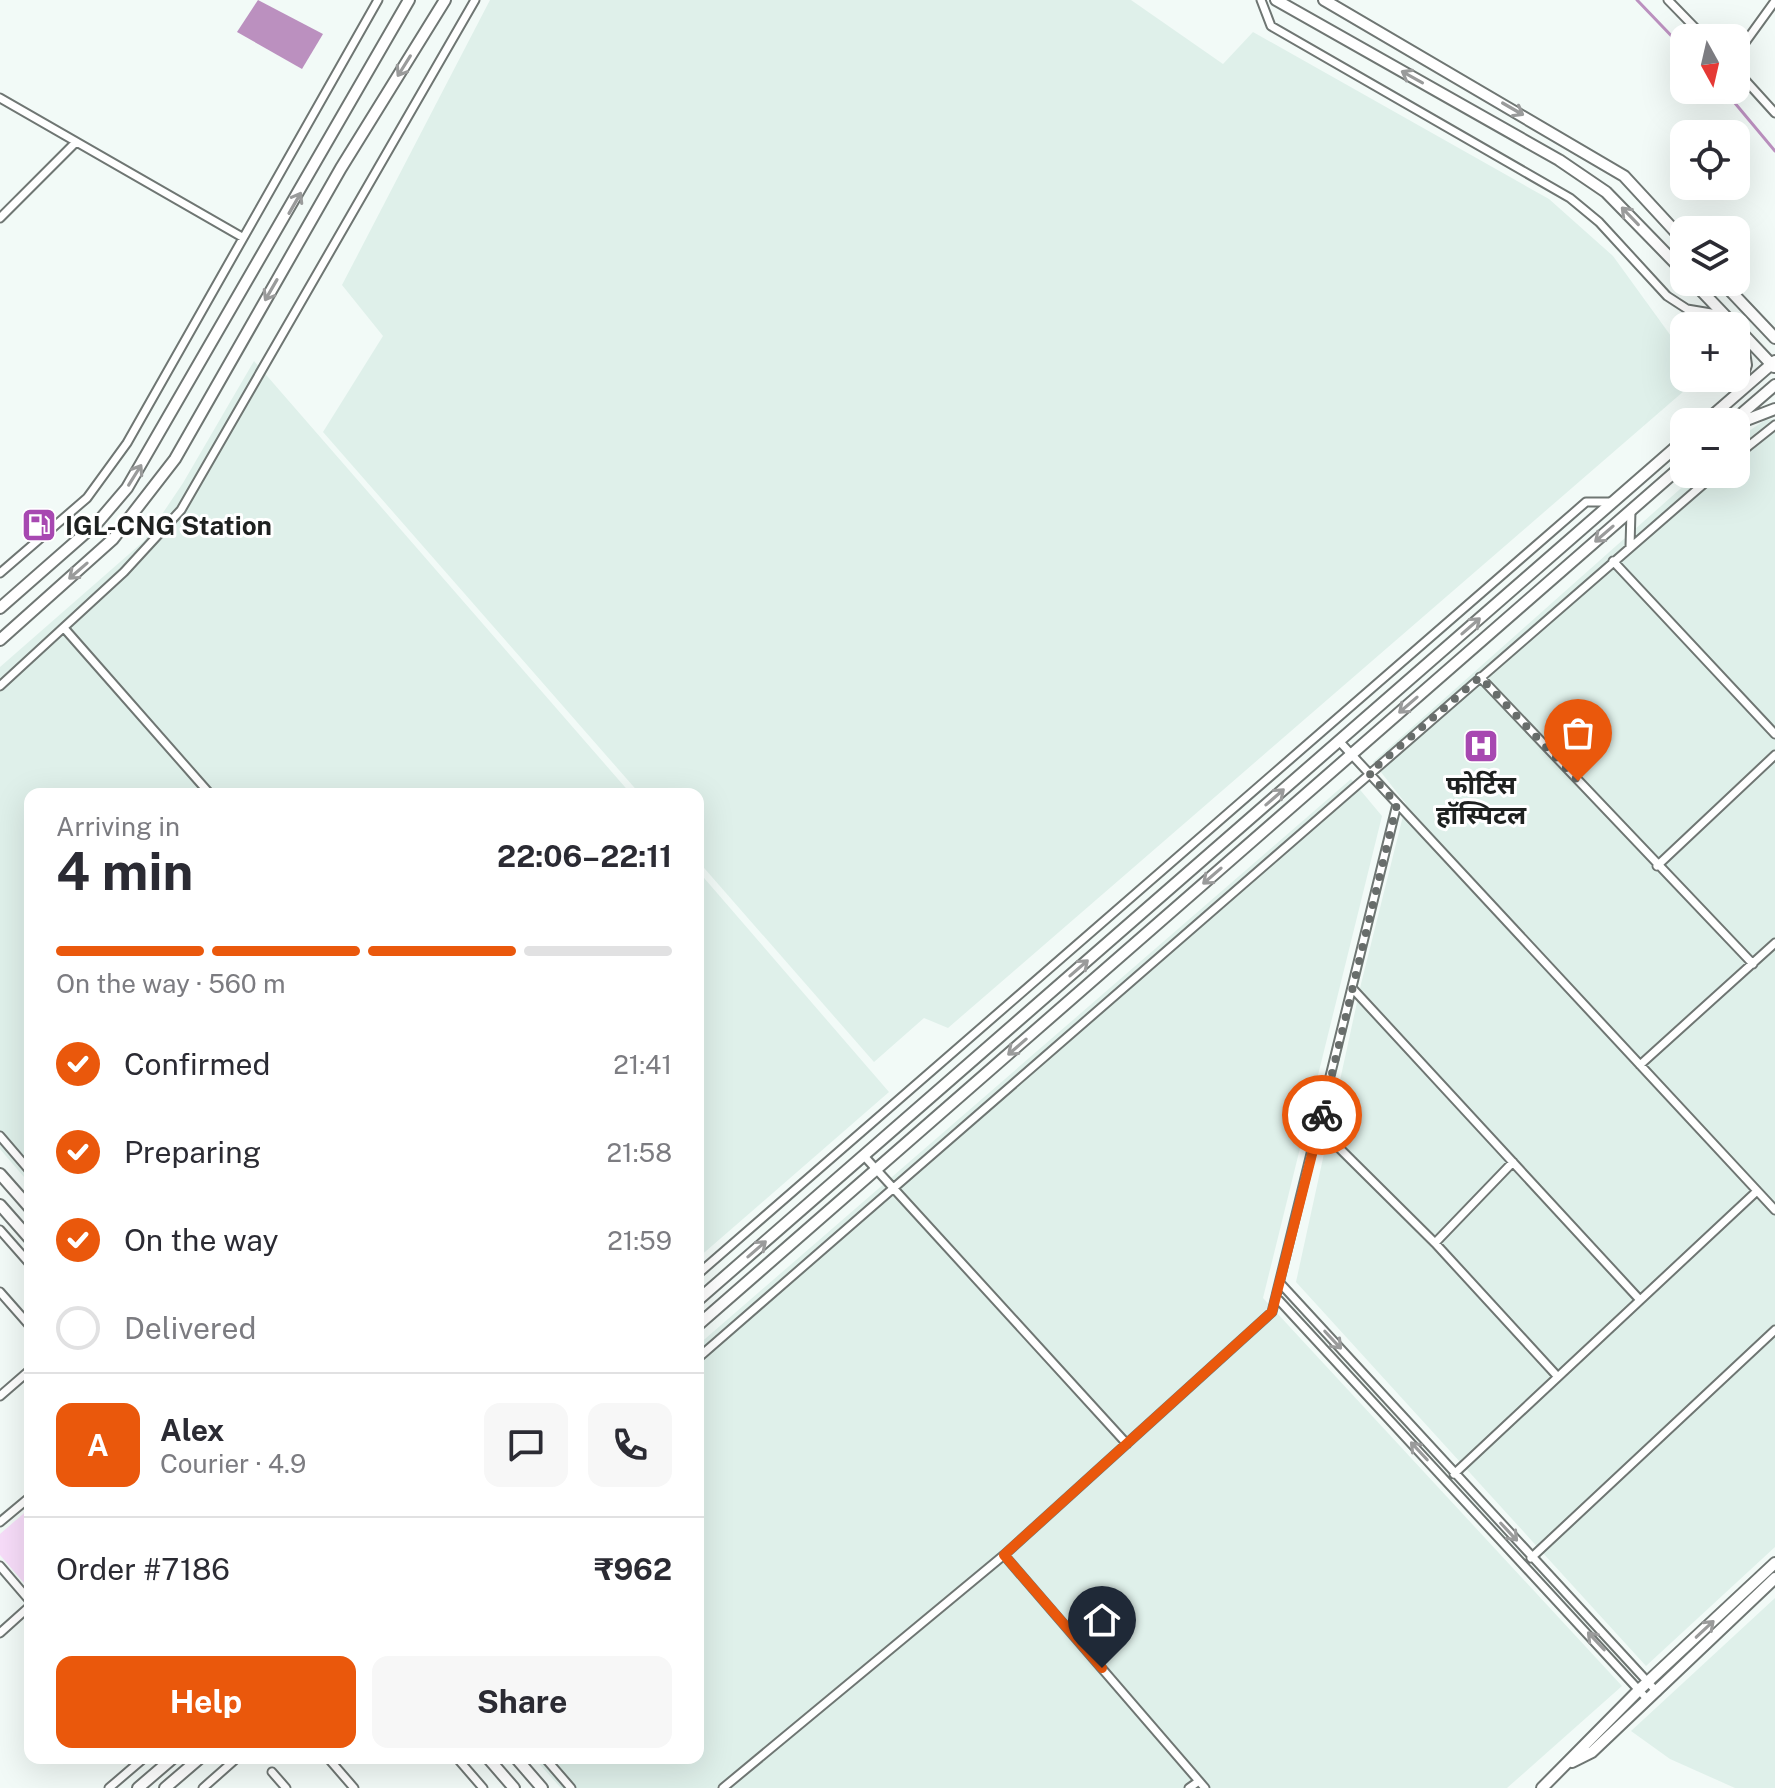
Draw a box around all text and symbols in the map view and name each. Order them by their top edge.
north arrow [1670,24,1750,104]
map controls [1670,24,1750,488]
one-way arrow [396,54,412,77]
one-way arrow [1401,69,1424,85]
one-way arrow [1501,101,1524,117]
button: locate [1670,120,1750,200]
one-way arrow [287,192,303,215]
one-way arrow [1621,207,1640,226]
button: layers [1670,216,1750,296]
one-way arrow [263,278,279,301]
button: + [1670,312,1750,392]
button: − [1670,408,1750,488]
one-way arrow [127,464,143,487]
fuel station icon: IGL-CNG Station [20,506,58,544]
place label: IGL-CNG Station [65,510,272,541]
one-way arrow [1595,525,1615,543]
one-way arrow [68,562,88,580]
one-way arrow [1461,617,1481,635]
one-way arrow [1399,696,1419,714]
pin [1544,699,1612,781]
icon: bag [1556,711,1600,755]
hospital icon: फोर्टिस हॉस्पिटल [1462,727,1500,765]
place label: फोर्टिस हॉस्पिटल [1436,769,1527,830]
one-way arrow [1265,788,1285,806]
text: Arriving in [56,811,180,842]
text: 22:06–22:11 [497,838,672,874]
text: 4 min [56,841,193,902]
one-way arrow [1203,867,1223,885]
one-way arrow [1069,959,1089,977]
text: On the way · 560 m [56,968,286,999]
one-way arrow [1007,1038,1027,1056]
icon: check [56,1042,100,1086]
text: Confirmed [124,1046,270,1082]
text: 21:41 [613,1049,672,1080]
courier [1282,1075,1362,1155]
icon: bike [1300,1093,1344,1137]
icon: check [56,1130,100,1174]
text: Preparing [124,1134,261,1170]
text: 21:58 [607,1137,672,1168]
icon: check [56,1218,100,1262]
text: On the way [124,1222,278,1258]
text: 21:59 [607,1225,672,1256]
one-way arrow [746,1240,766,1258]
text: Delivered [124,1310,256,1346]
one-way arrow [1323,1330,1341,1350]
button: chat [484,1403,568,1487]
button: phone [588,1403,672,1487]
text: Alex [160,1412,224,1448]
text: A [87,1427,109,1463]
one-way arrow [1409,1441,1428,1461]
text: Courier · 4.9 [160,1448,306,1479]
one-way arrow [1499,1521,1517,1541]
text: Order #7186 [56,1551,230,1587]
text: ₹962 [594,1551,672,1587]
pin [1068,1586,1136,1668]
icon: home [1080,1598,1124,1642]
one-way arrow [1694,1620,1714,1638]
one-way arrow [1587,1632,1605,1652]
button: Help [56,1656,356,1748]
button: Share [372,1656,672,1748]

